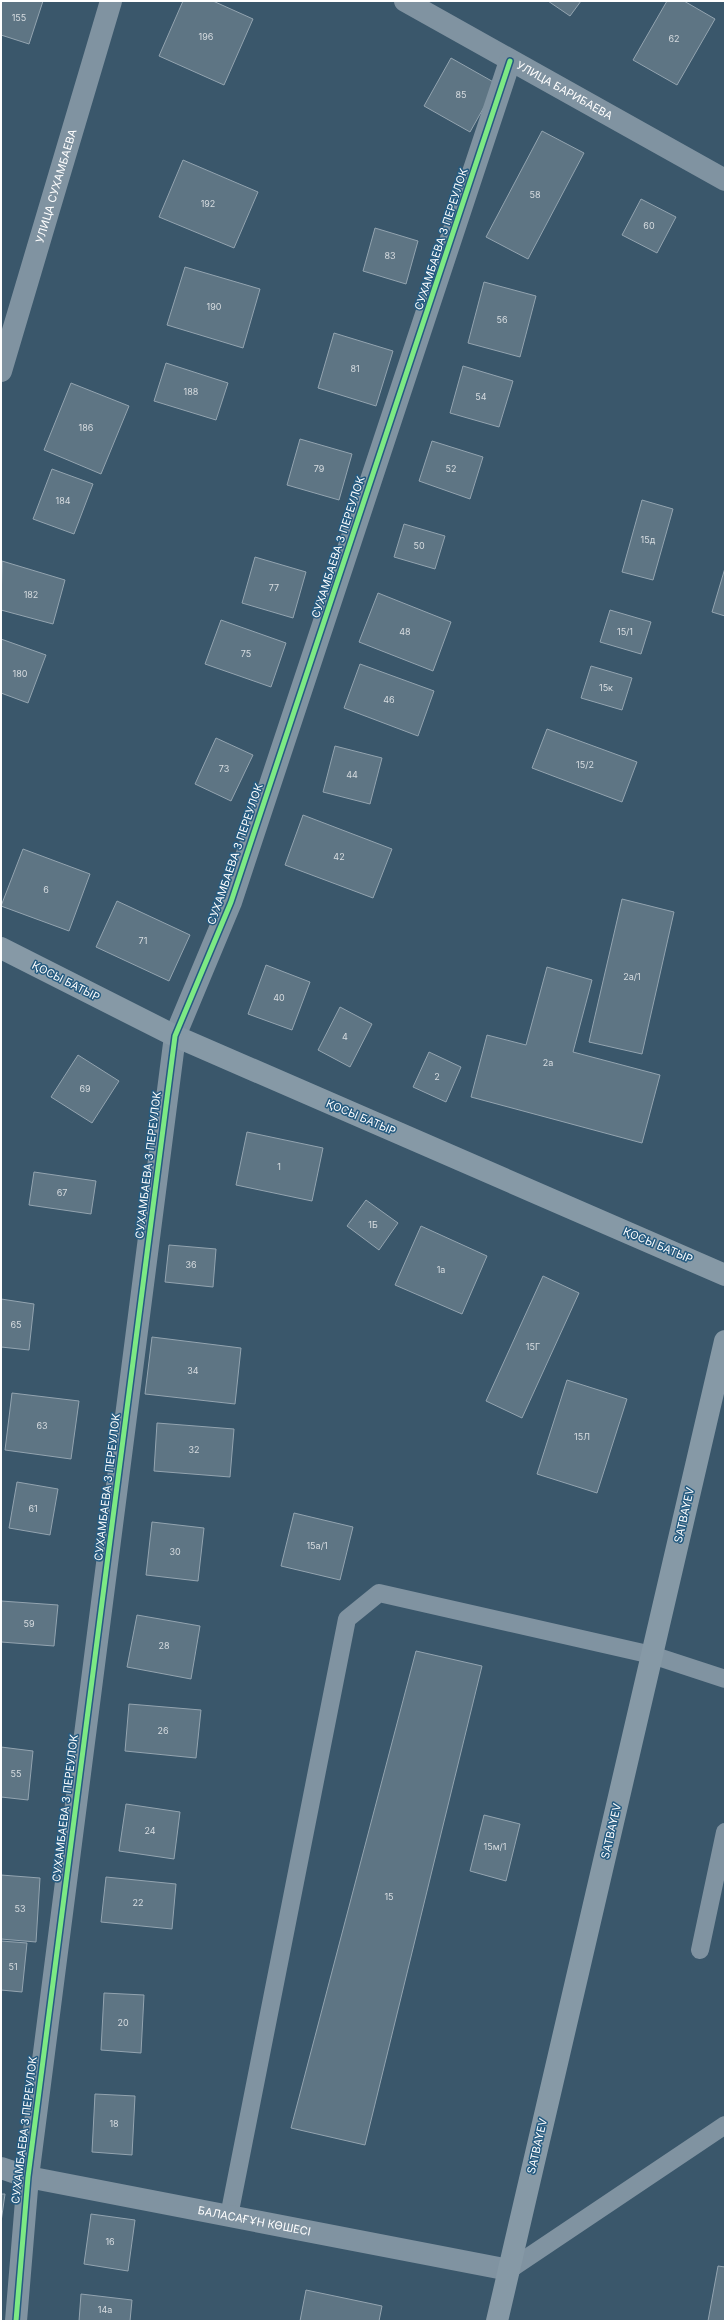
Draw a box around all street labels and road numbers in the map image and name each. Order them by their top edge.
street label: УЛИЦА БАРИБАЕВА [514,58,616,123]
street label: УЛИЦА СУХАМБАЕВА [32,127,80,245]
street label: СУХАМБАЕВА 3 ПЕРЕУЛОК [411,166,471,312]
street label: СУХАМБАЕВА 3 ПЕРЕУЛОК [308,474,368,620]
street label: СУХАМБАЕВА 3 ПЕРЕУЛОК [204,781,266,926]
street label: ҚОСЫ БАТЫР [30,958,102,1004]
street label: СУХАМБАЕВА 3 ПЕРЕУЛОК [132,1090,164,1240]
street label: ҚОСЫ БАТЫР [324,1096,398,1138]
street label: ҚОСЫ БАТЫР [621,1224,695,1266]
street label: СУХАМБАЕВА 3 ПЕРЕУЛОК [91,1412,123,1562]
street label: SATBAYEV [671,1486,697,1544]
street label: СУХАМБАЕВА 3 ПЕРЕУЛОК [49,1733,81,1883]
street label: SATBAYEV [598,1802,624,1860]
street label: СУХАМБАЕВА 3 ПЕРЕУЛОК [8,2055,40,2205]
street label: SATBAYEV [524,2117,550,2175]
street label: БАЛАСАҒҰН КӨШЕСІ [197,2203,312,2239]

